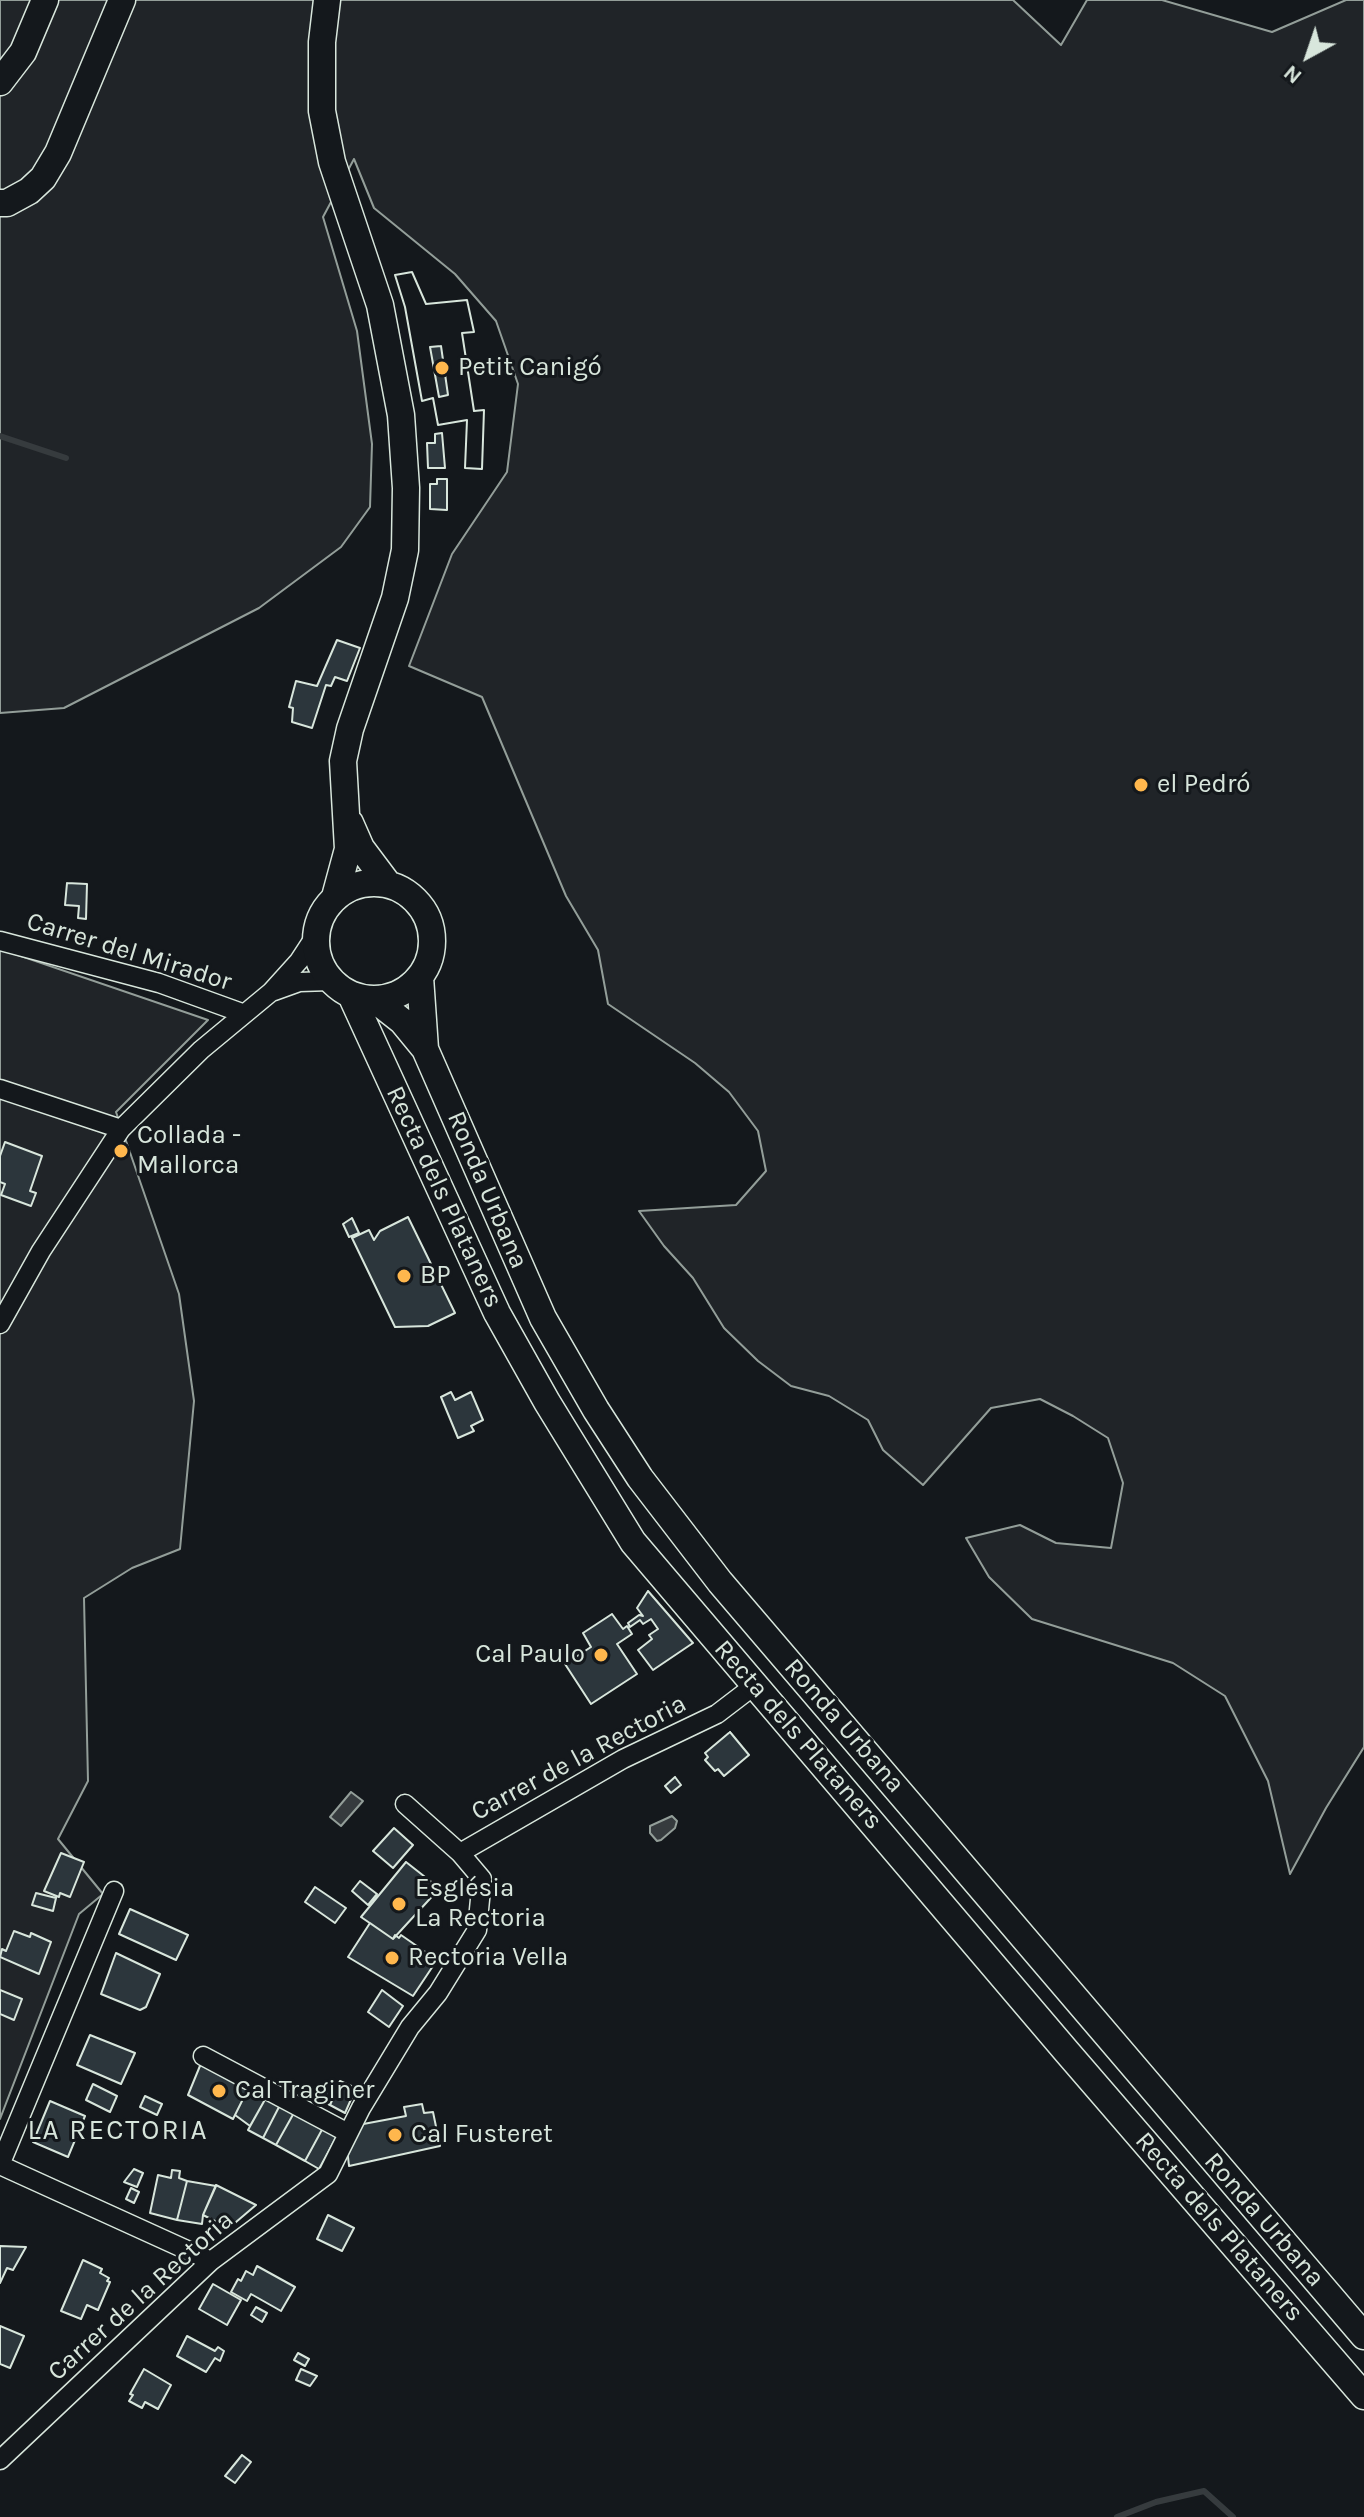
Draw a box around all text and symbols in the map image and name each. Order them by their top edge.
north arrow [1268,16,1348,96]
text: N [1278,59,1307,89]
place label: Petit Canigó [458,352,602,384]
marker: Petit Canigó [433,359,451,377]
place label: el Pedró [1157,769,1251,801]
marker: el Pedró [1132,776,1150,794]
street label: Carrer del Mirador [23,906,235,998]
street label: Recta dels Plataners [379,1081,509,1313]
street label: Ronda Urbana [440,1107,534,1273]
place label: Collada - Mallorca [137,1120,241,1182]
marker: Collada - Mallorca [112,1142,130,1160]
place label: BP [420,1260,451,1292]
marker: BP [395,1267,413,1285]
street label: Recta dels Plataners [707,1634,889,1836]
place label: Cal Paulo [475,1639,585,1671]
marker: Cal Paulo [592,1646,610,1664]
street label: Ronda Urbana [777,1652,911,1800]
street label: Carrer de la Rectoria [466,1688,692,1828]
place label: Església La Rectoria [415,1873,546,1934]
marker: Església La Rectoria [390,1895,408,1913]
place label: Rectoria Vella [408,1942,568,1974]
marker: Rectoria Vella [383,1949,401,1967]
place label: Cal Traginer [235,2075,374,2107]
marker: Cal Traginer [210,2082,228,2100]
district label: LA RECTORIA [27,2114,209,2148]
place label: Cal Fusteret [411,2119,553,2151]
marker: Cal Fusteret [386,2126,404,2144]
street label: Recta dels Plataners [1128,2126,1310,2328]
street label: Ronda Urbana [1197,2146,1331,2294]
street label: Carrer de la Rectoria [42,2205,240,2387]

